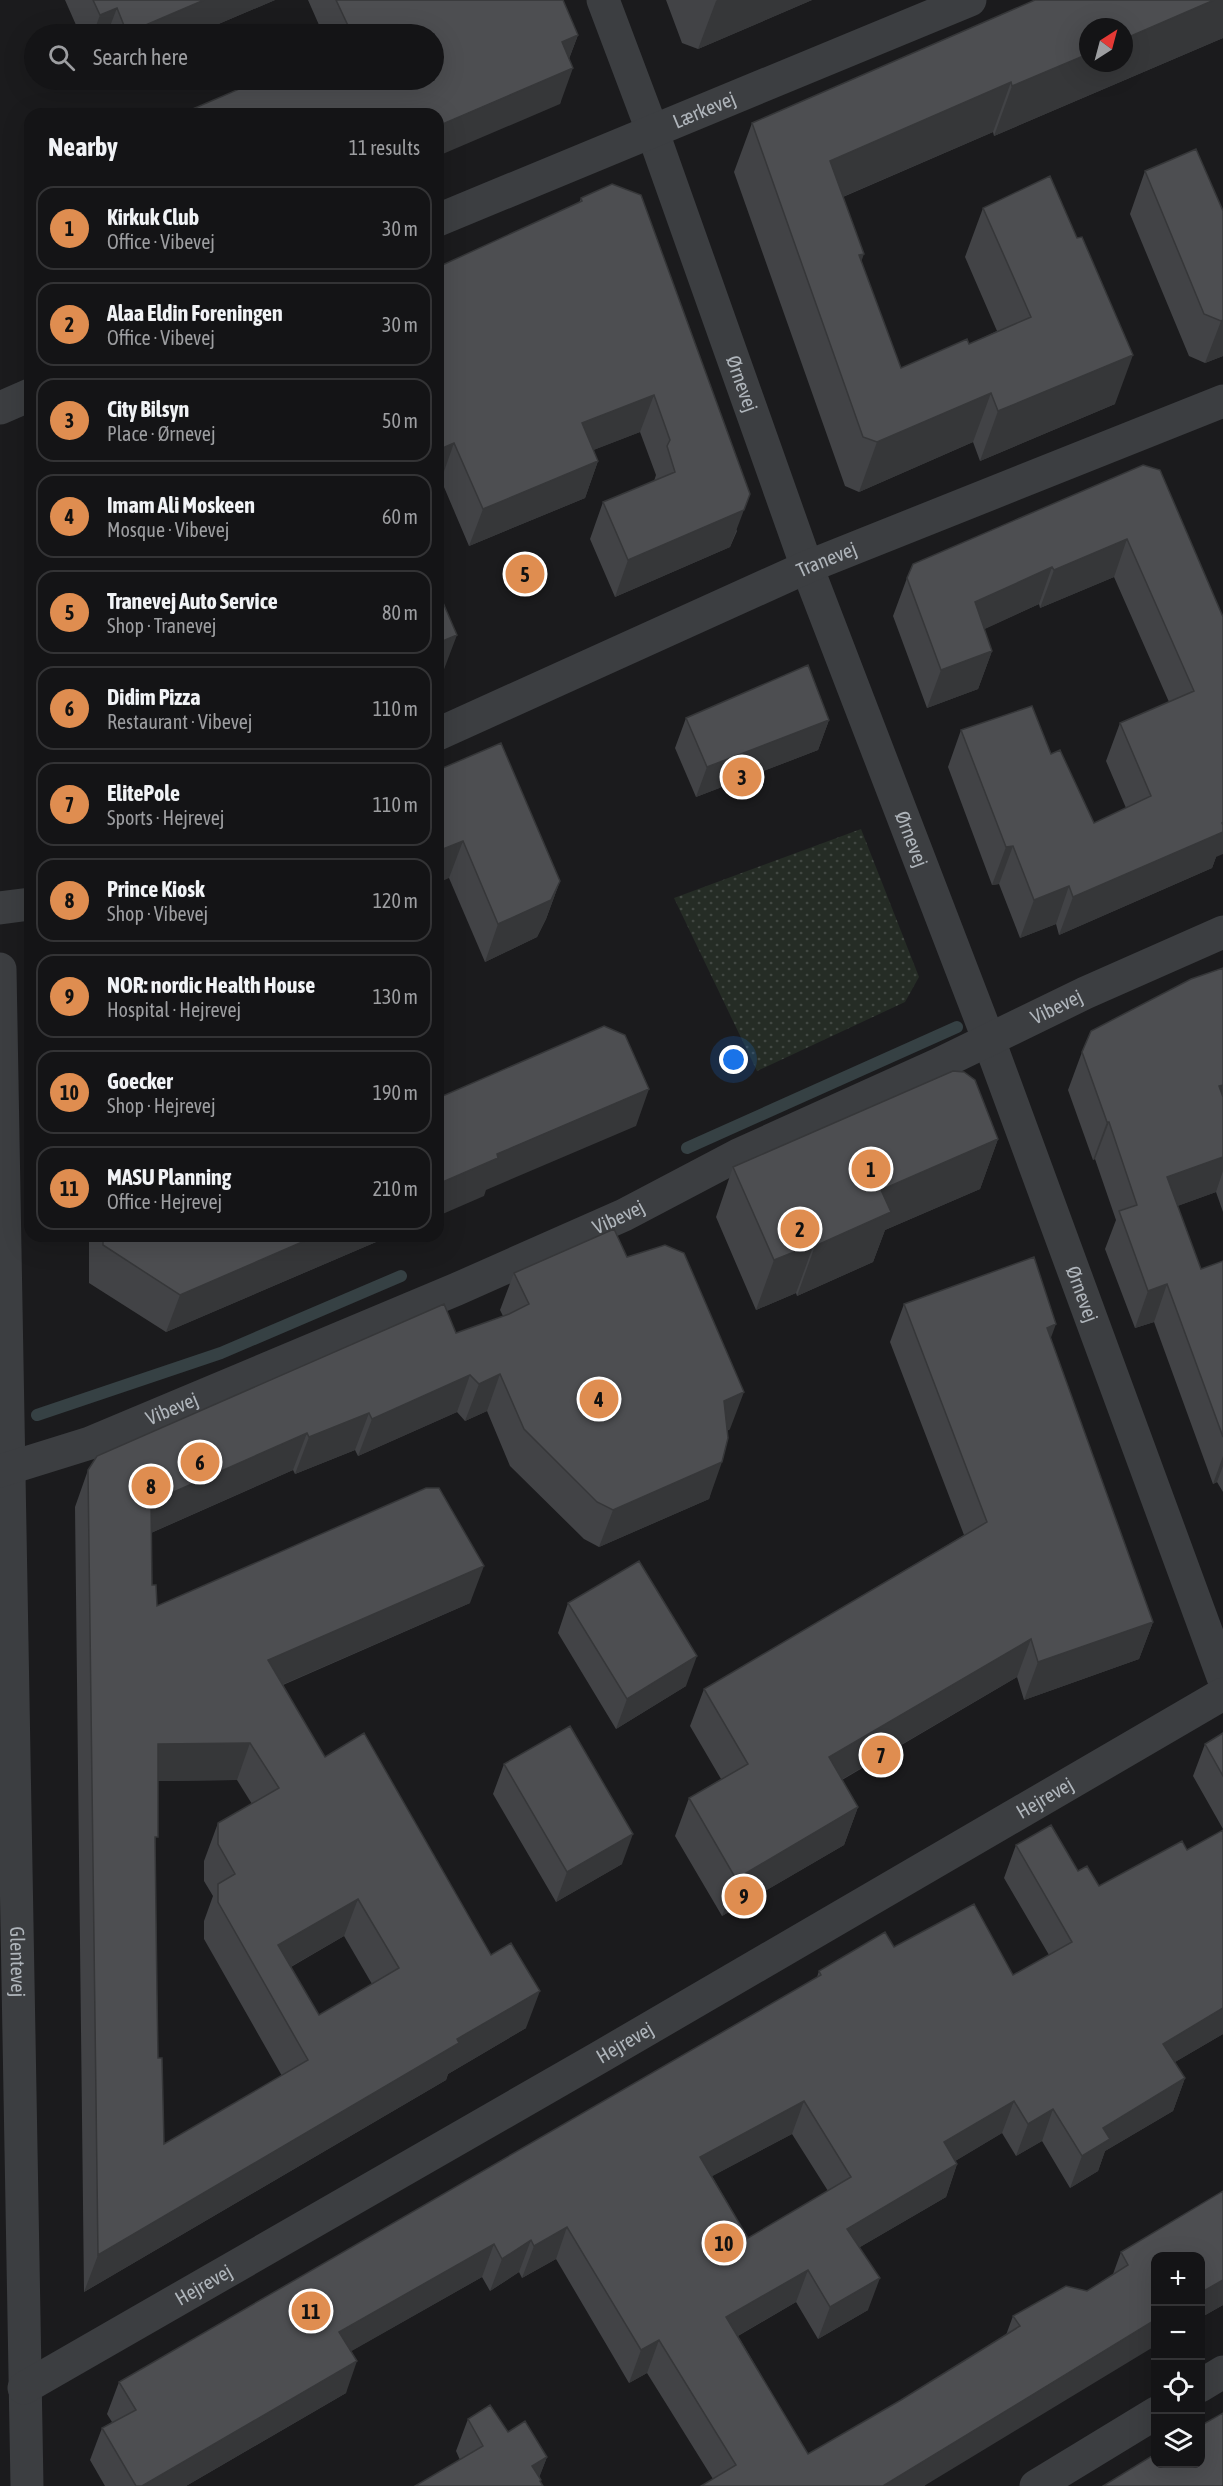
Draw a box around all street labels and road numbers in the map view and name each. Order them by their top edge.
street label: Lærkevej [669,86,739,133]
street label: Ørnevej [722,352,763,415]
street label: Tranevej [793,536,860,581]
street label: Ørnevej [891,808,933,870]
street label: Vibevej [1027,984,1086,1029]
street label: Vibevej [589,1194,648,1239]
street label: Ørnevej [1062,1263,1103,1325]
street label: Vibevej [142,1387,201,1429]
street label: Hejrevej [1012,1772,1077,1823]
street label: Glentevej [6,1926,30,1997]
street label: Hejrevej [592,2017,657,2068]
street label: Hejrevej [171,2259,236,2310]

